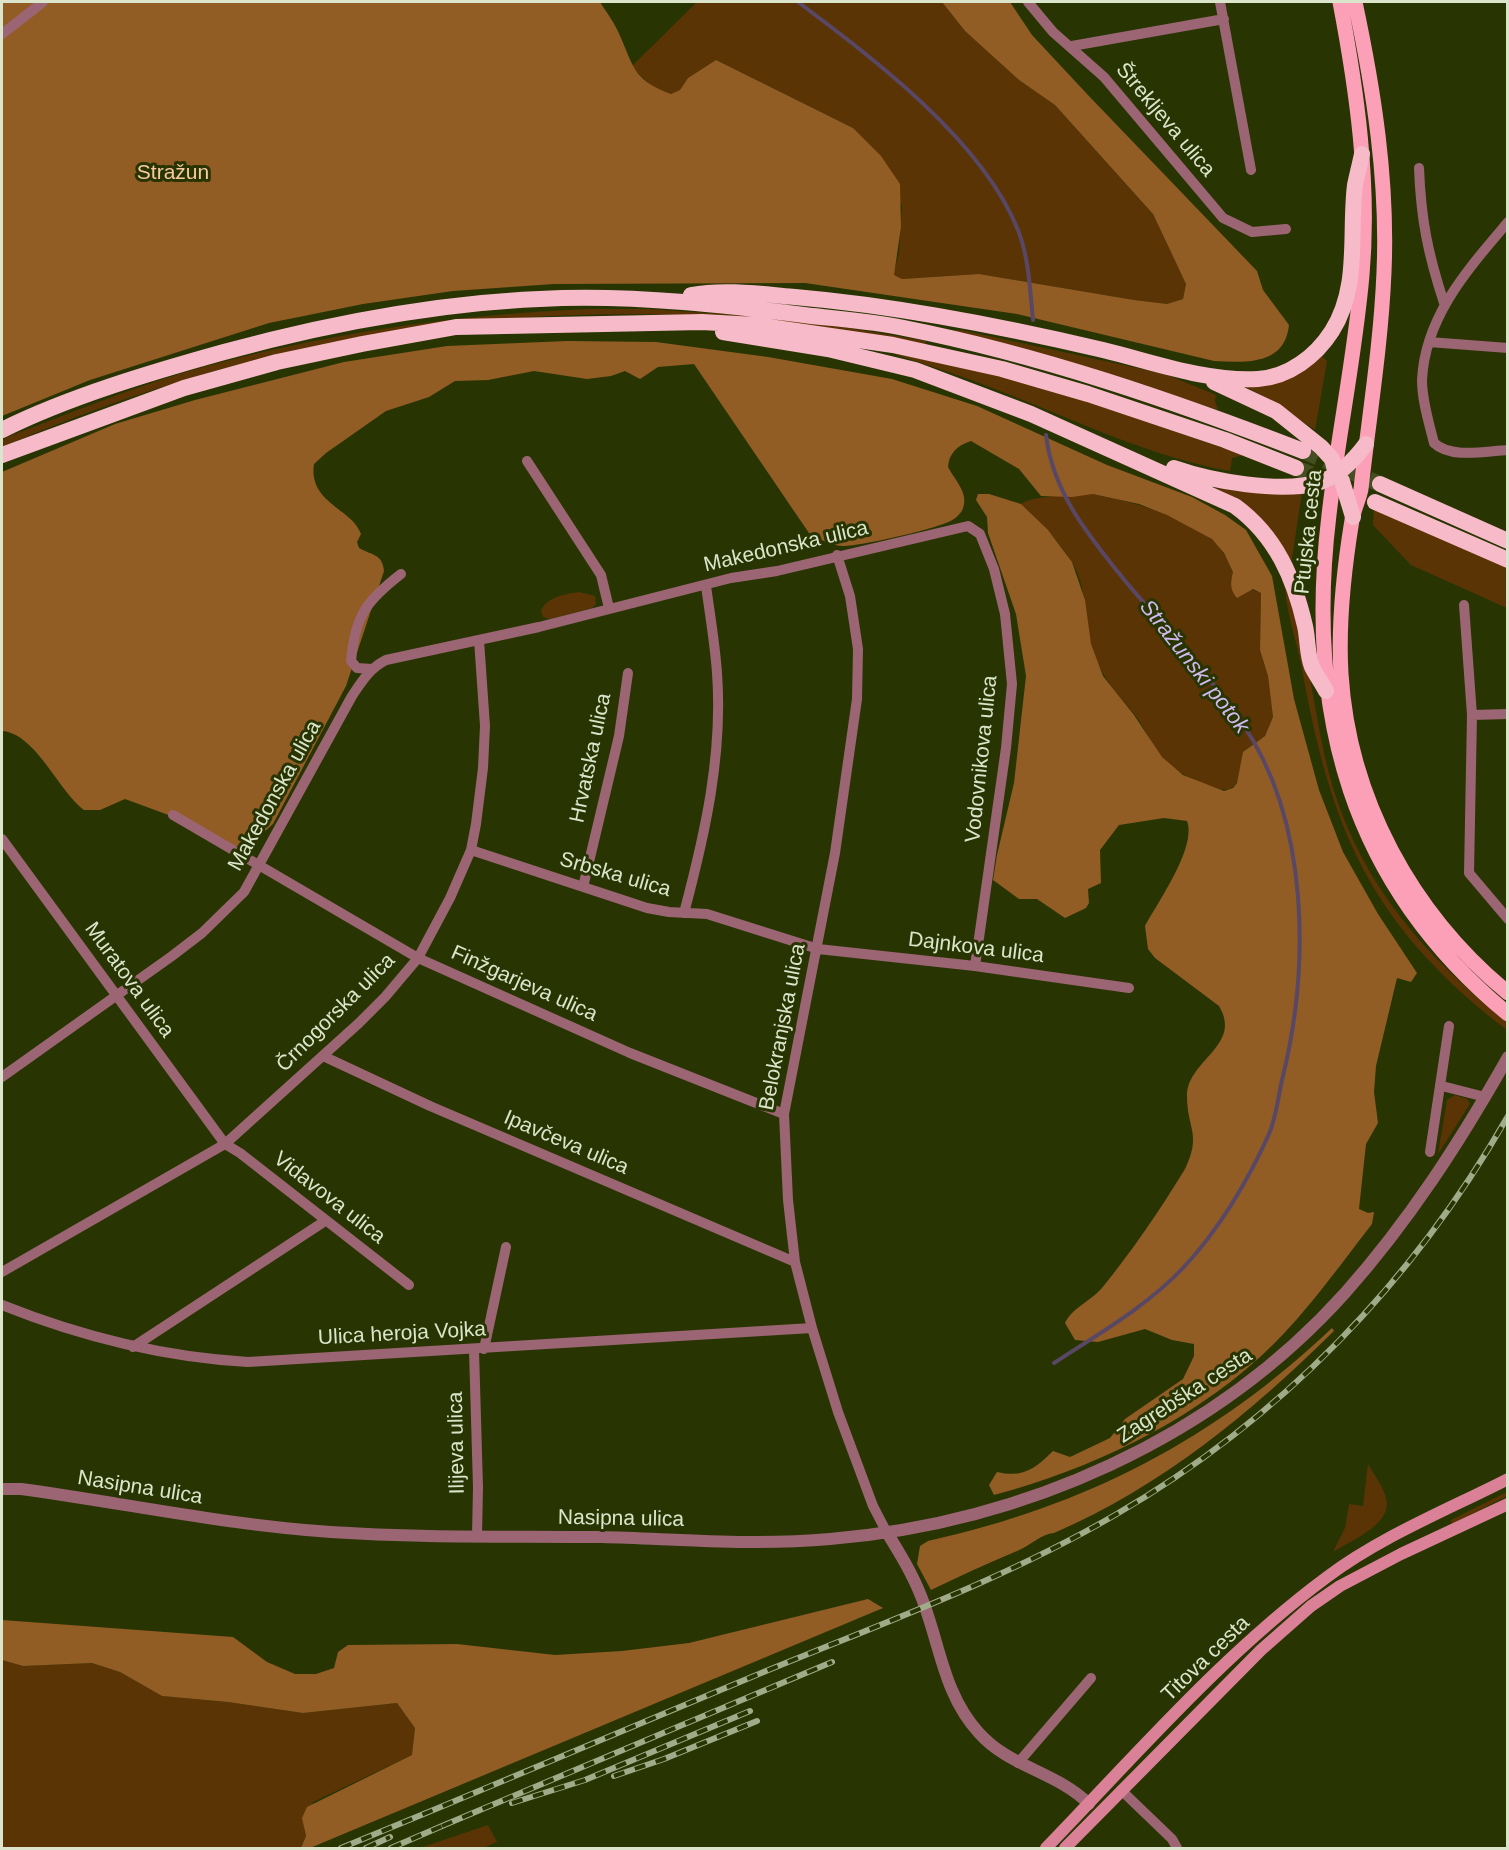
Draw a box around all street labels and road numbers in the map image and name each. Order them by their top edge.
street label: Štrekljeva ulica [1110,58,1220,182]
street label: Ptujska cesta [1290,469,1328,595]
street label: Makedonska ulica [701,516,871,578]
street label: Vodovnikova ulica [961,674,1003,844]
street label: Hrvatska ulica [565,691,617,825]
street label: Makedonska ulica [223,716,327,876]
street label: Srbska ulica [557,847,673,903]
street label: Muratova ulica [79,917,179,1043]
street label: Dajnkova ulica [907,927,1045,969]
street label: Finžgarjeva ulica [447,940,601,1028]
street label: Belokranjska ulica [754,942,812,1112]
street label: Črnogorska ulica [271,948,401,1078]
street label: Ipavčeva ulica [500,1105,632,1181]
street label: Vidavova ulica [268,1147,390,1249]
street label: Ulica heroja Vojka [317,1317,487,1351]
street label: Zagrebška cesta [1113,1343,1257,1449]
street label: Ilijeva ulica [444,1391,470,1495]
street label: Nasipna ulica [76,1466,204,1510]
street label: Nasipna ulica [558,1505,684,1533]
street label: Titova cesta [1157,1611,1255,1707]

